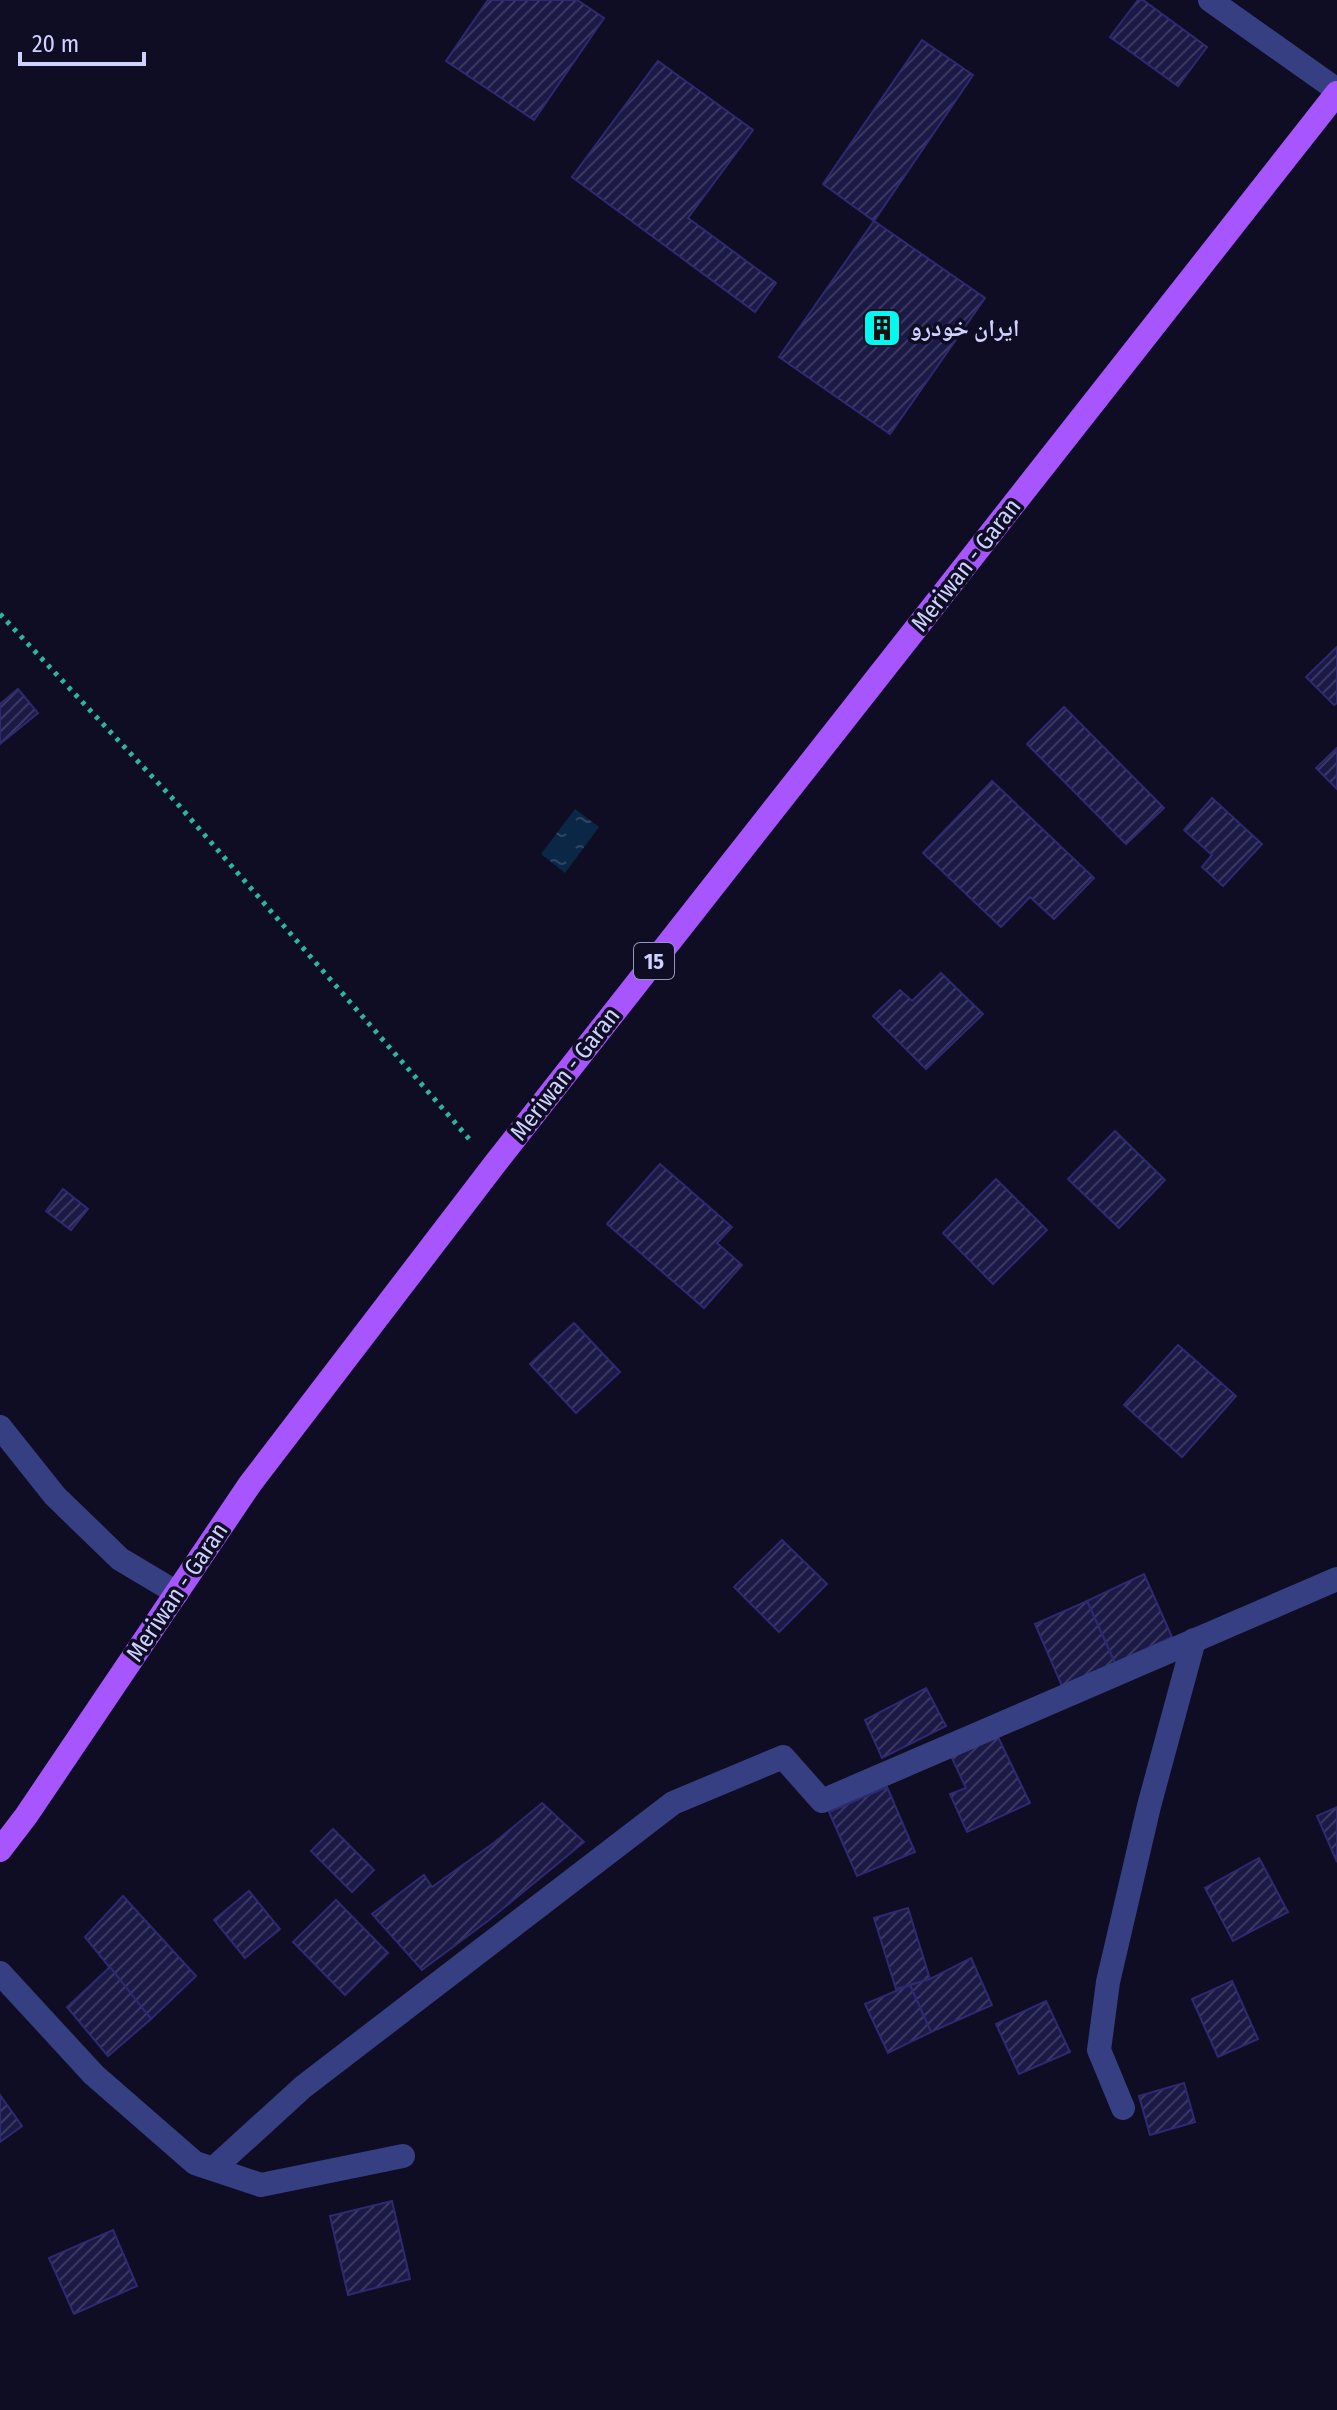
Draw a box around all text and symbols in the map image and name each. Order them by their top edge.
scale bar [20,16,144,66]
text: 20 m [32,30,79,58]
building icon: ایران خودرو [861,307,903,349]
place label: ایران خودرو [910,314,1020,342]
street label: Meriwan - Garan [905,493,1027,637]
road number: 15 [634,943,674,979]
street label: Meriwan - Garan [504,1002,626,1146]
street label: Meriwan - Garan [120,1517,234,1667]

